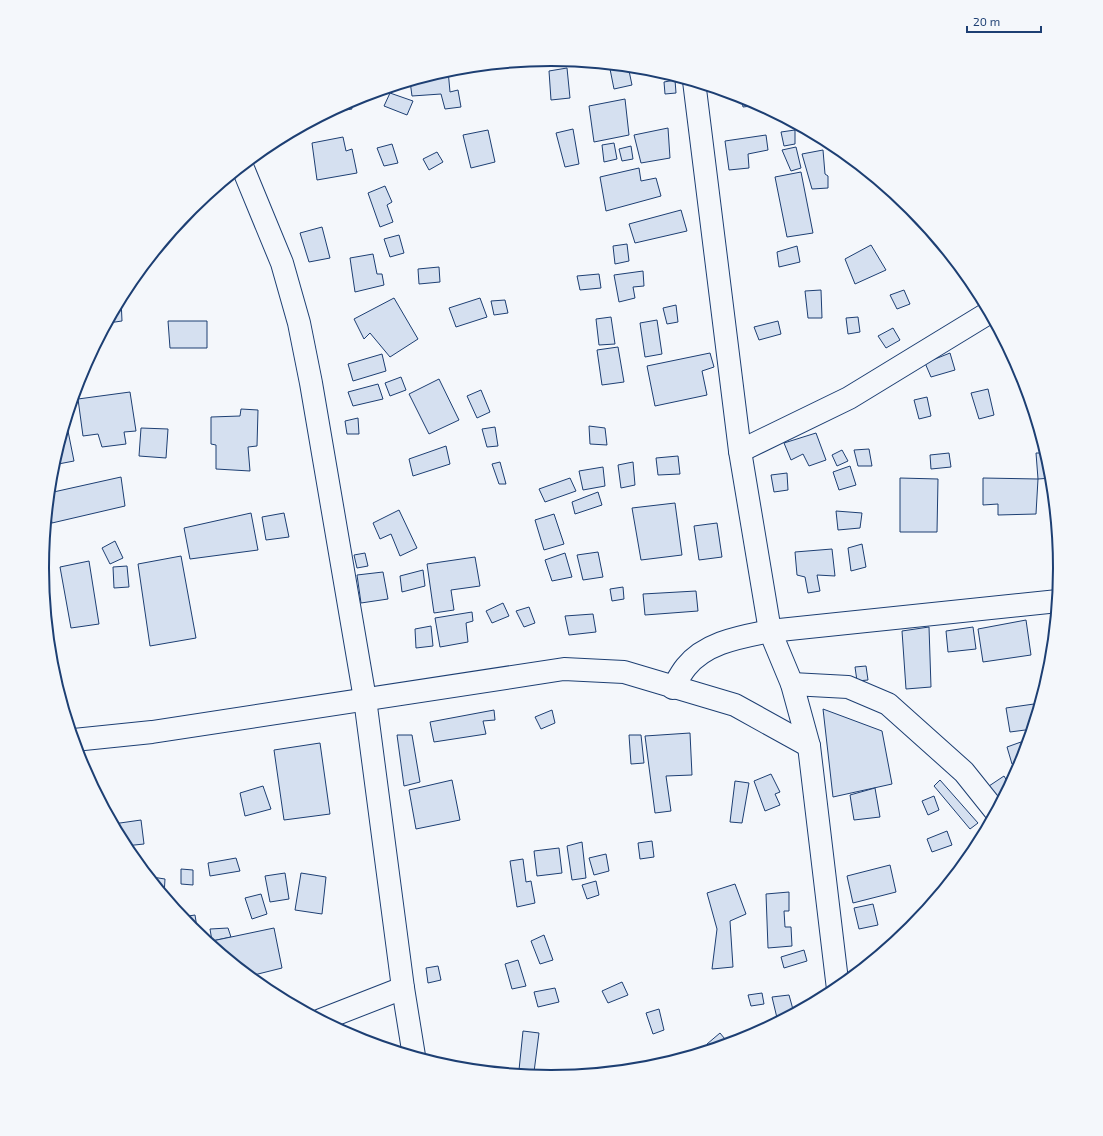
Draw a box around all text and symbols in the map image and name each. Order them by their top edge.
scale bar [967,8,1041,34]
text: 20 m [973,14,1000,28]

